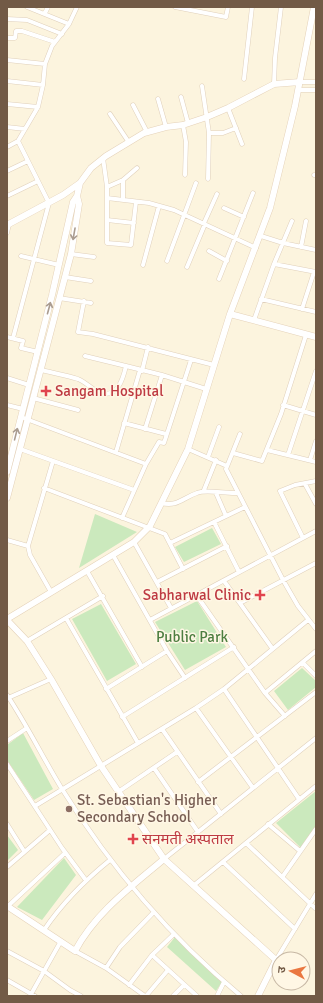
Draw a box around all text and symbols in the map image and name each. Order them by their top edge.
one-way arrow [70,227,78,240]
one-way arrow [46,302,53,315]
place label: Sangam Hospital [55,382,164,400]
marker: Sangam Hospital [40,385,52,397]
one-way arrow [13,428,21,441]
place label: Sabharwal Clinic [143,586,251,604]
marker: Sabharwal Clinic [254,589,266,601]
park label: Public Park [156,628,228,646]
place label: St. Sebastian's Higher Secondary School [77,791,218,826]
marker: St. Sebastian's Higher Secondary School [64,804,74,814]
place label: सनमती अस्पताल [142,830,234,848]
marker: सनमती अस्पताल [127,833,139,845]
north arrow [271,951,311,991]
text: उ [275,965,288,974]

